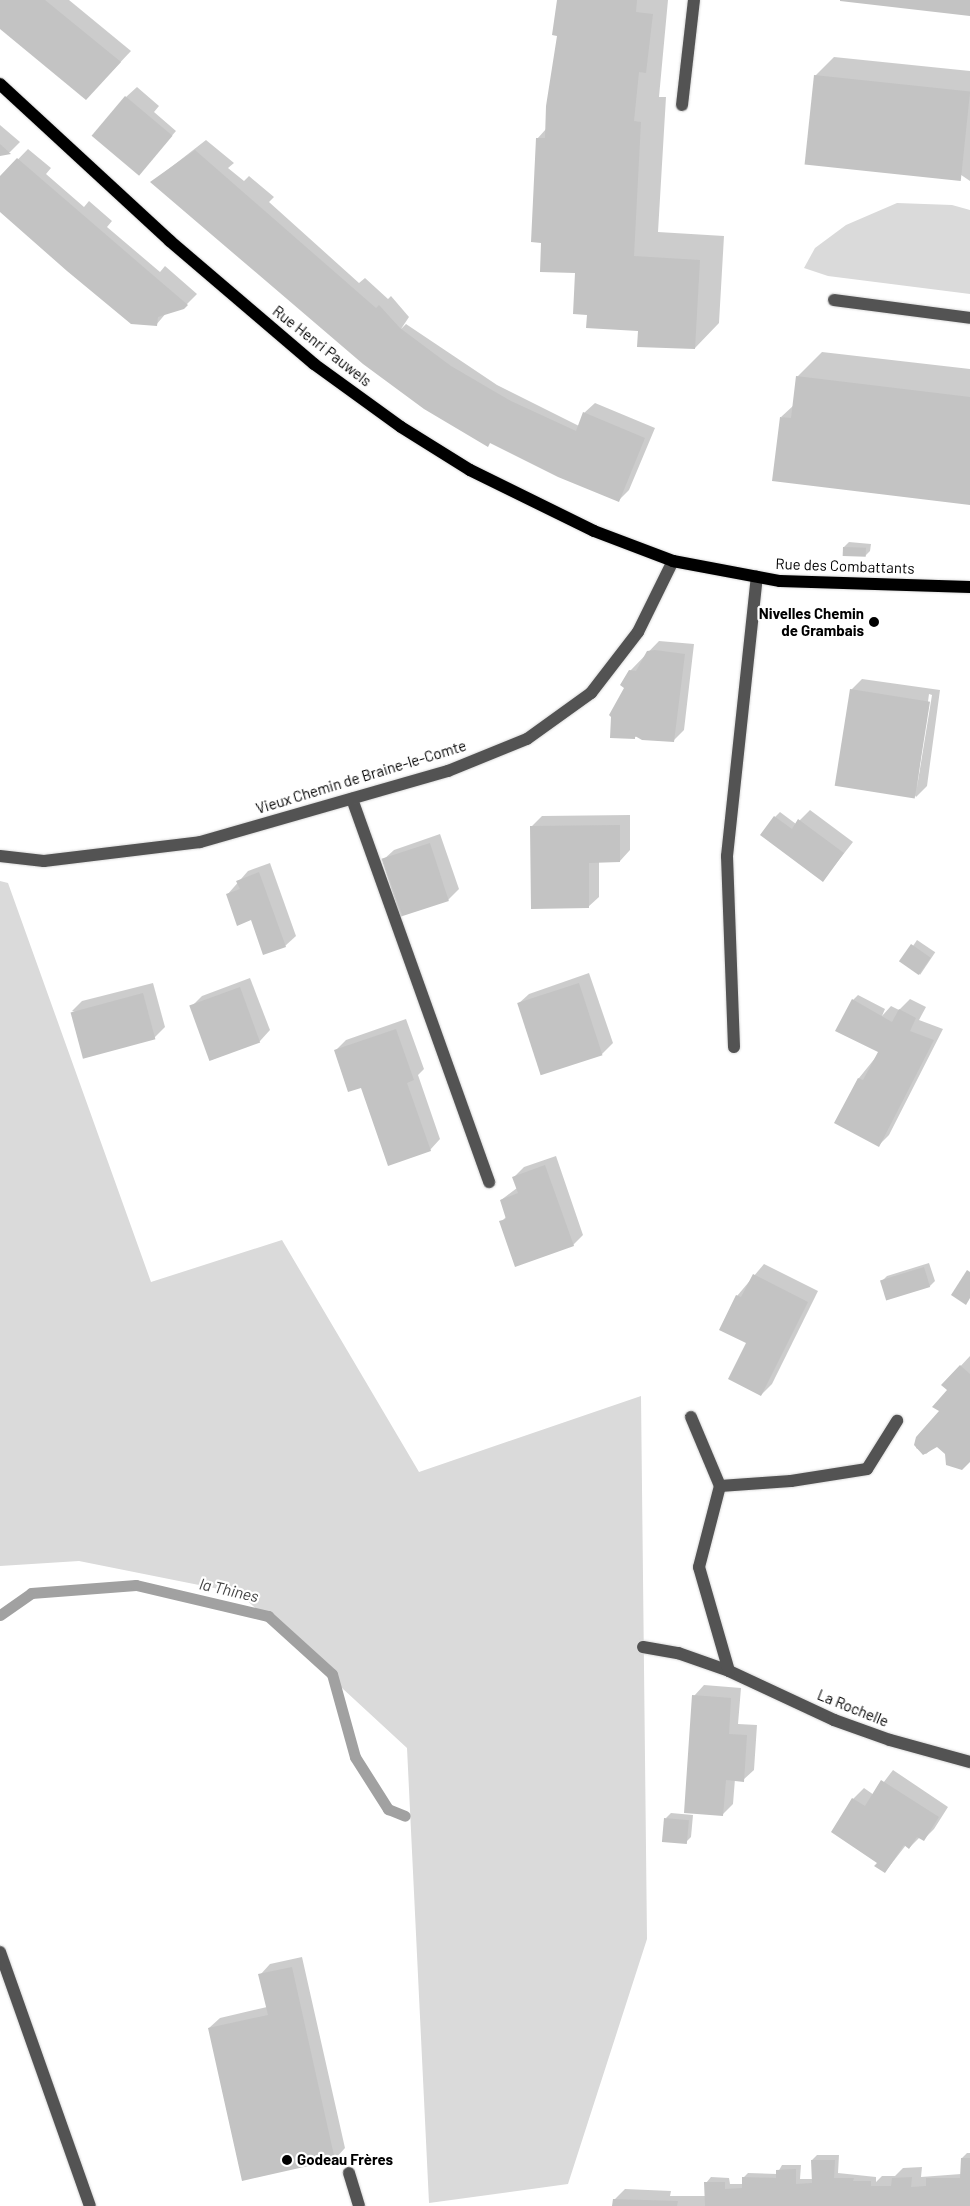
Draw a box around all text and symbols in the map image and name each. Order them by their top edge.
street label: Rue Henri Pauwels [269,302,375,390]
street label: Rue des Combattants [775,555,915,577]
place label: Nivelles Chemin de Grambais [759,604,864,639]
marker: Nivelles Chemin de Grambais [868,616,880,628]
street label: Vieux Chemin de Braine-le-Comte [254,736,468,818]
water label: la Thines [198,1574,260,1606]
street label: La Rochelle [815,1686,891,1730]
place label: Godeau Frères [297,2151,393,2169]
marker: Godeau Frères [281,2154,293,2166]

